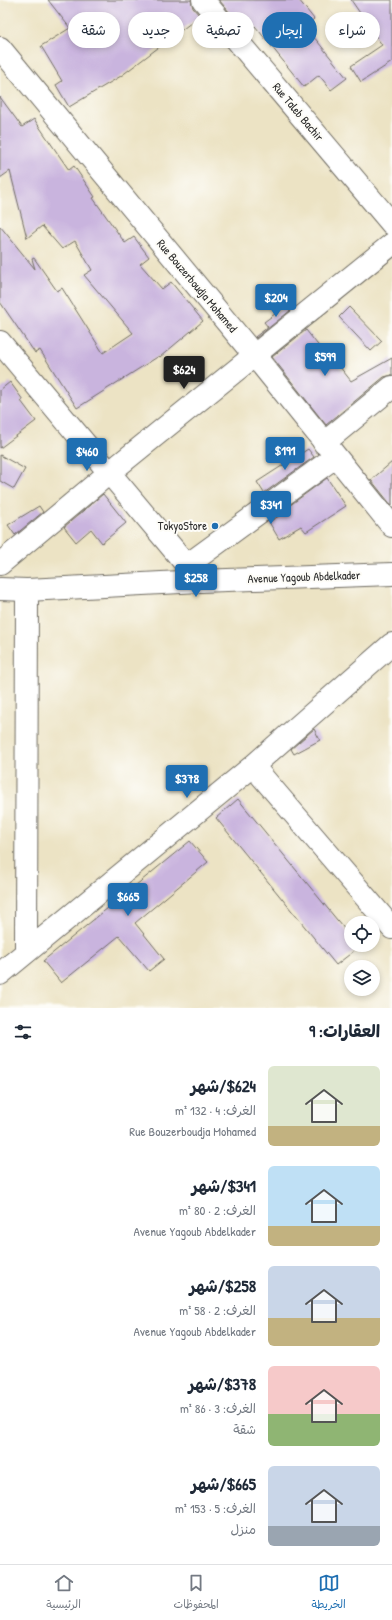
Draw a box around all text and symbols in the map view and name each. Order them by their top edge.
chip: شقة [68,12,120,48]
chip: جديد [128,12,184,48]
chip: تصفية [192,12,254,48]
chip: إيجار [262,12,317,48]
chip: شراء [325,12,380,48]
street label: Rue Taleb Bachir [269,79,328,145]
street label: Rue Bouzerboudja Mohamed [153,235,242,336]
pin: $204 [252,284,300,318]
text: $204 [264,288,288,306]
pin: $599 [301,343,349,377]
text: $599 [314,347,336,365]
pin: $624 [160,356,208,390]
text: $624 [173,360,195,378]
pin: $191 [261,437,309,471]
pin: $460 [63,438,111,472]
text: $191 [275,441,295,459]
text: $460 [76,442,98,460]
pin: $341 [247,491,295,525]
text: $341 [260,495,282,513]
place label: TokyoStore [158,517,207,534]
marker: TokyoStore [210,521,220,531]
pin: $258 [172,564,220,598]
street label: Avenue Yagoub Abdelkader [247,566,361,587]
text: $258 [184,568,208,586]
pin: $378 [163,765,211,799]
text: $378 [175,769,199,787]
pin: $665 [104,883,152,917]
text: $665 [117,887,139,905]
map controls [344,916,380,996]
button: locate [344,916,380,952]
button: layers [344,960,380,996]
text: العقارات: 9 [309,1019,380,1042]
icon: filters [12,1021,34,1043]
text: $624/شهر [191,1074,256,1097]
icon: home [300,1082,348,1130]
text: الغرف: 4 · 132 m² [175,1101,256,1119]
text: Rue Bouzerboudja Mohamed [129,1122,256,1140]
text: $341/شهر [192,1174,256,1197]
icon: home [300,1182,348,1230]
text: الغرف: 2 · 80 m² [179,1201,256,1219]
text: Avenue Yagoub Abdelkader [133,1222,256,1240]
text: $258/شهر [189,1274,256,1297]
icon: home [300,1282,348,1330]
text: الغرف: 2 · 58 m² [179,1301,256,1319]
text: Avenue Yagoub Abdelkader [133,1322,256,1340]
text: $378/شهر [189,1372,256,1395]
icon: home [300,1382,348,1430]
text: الغرف: 3 · 86 m² [180,1399,256,1417]
text: شقة [233,1420,256,1438]
text: $665/شهر [191,1472,256,1495]
icon: home [300,1482,348,1530]
text: الغرف: 5 · 153 m² [175,1499,256,1517]
text: منزل [230,1520,256,1538]
tab: الرئيسية [46,1572,81,1614]
tab: المحفوظات [173,1572,219,1614]
tab: الخريطة [311,1572,346,1614]

